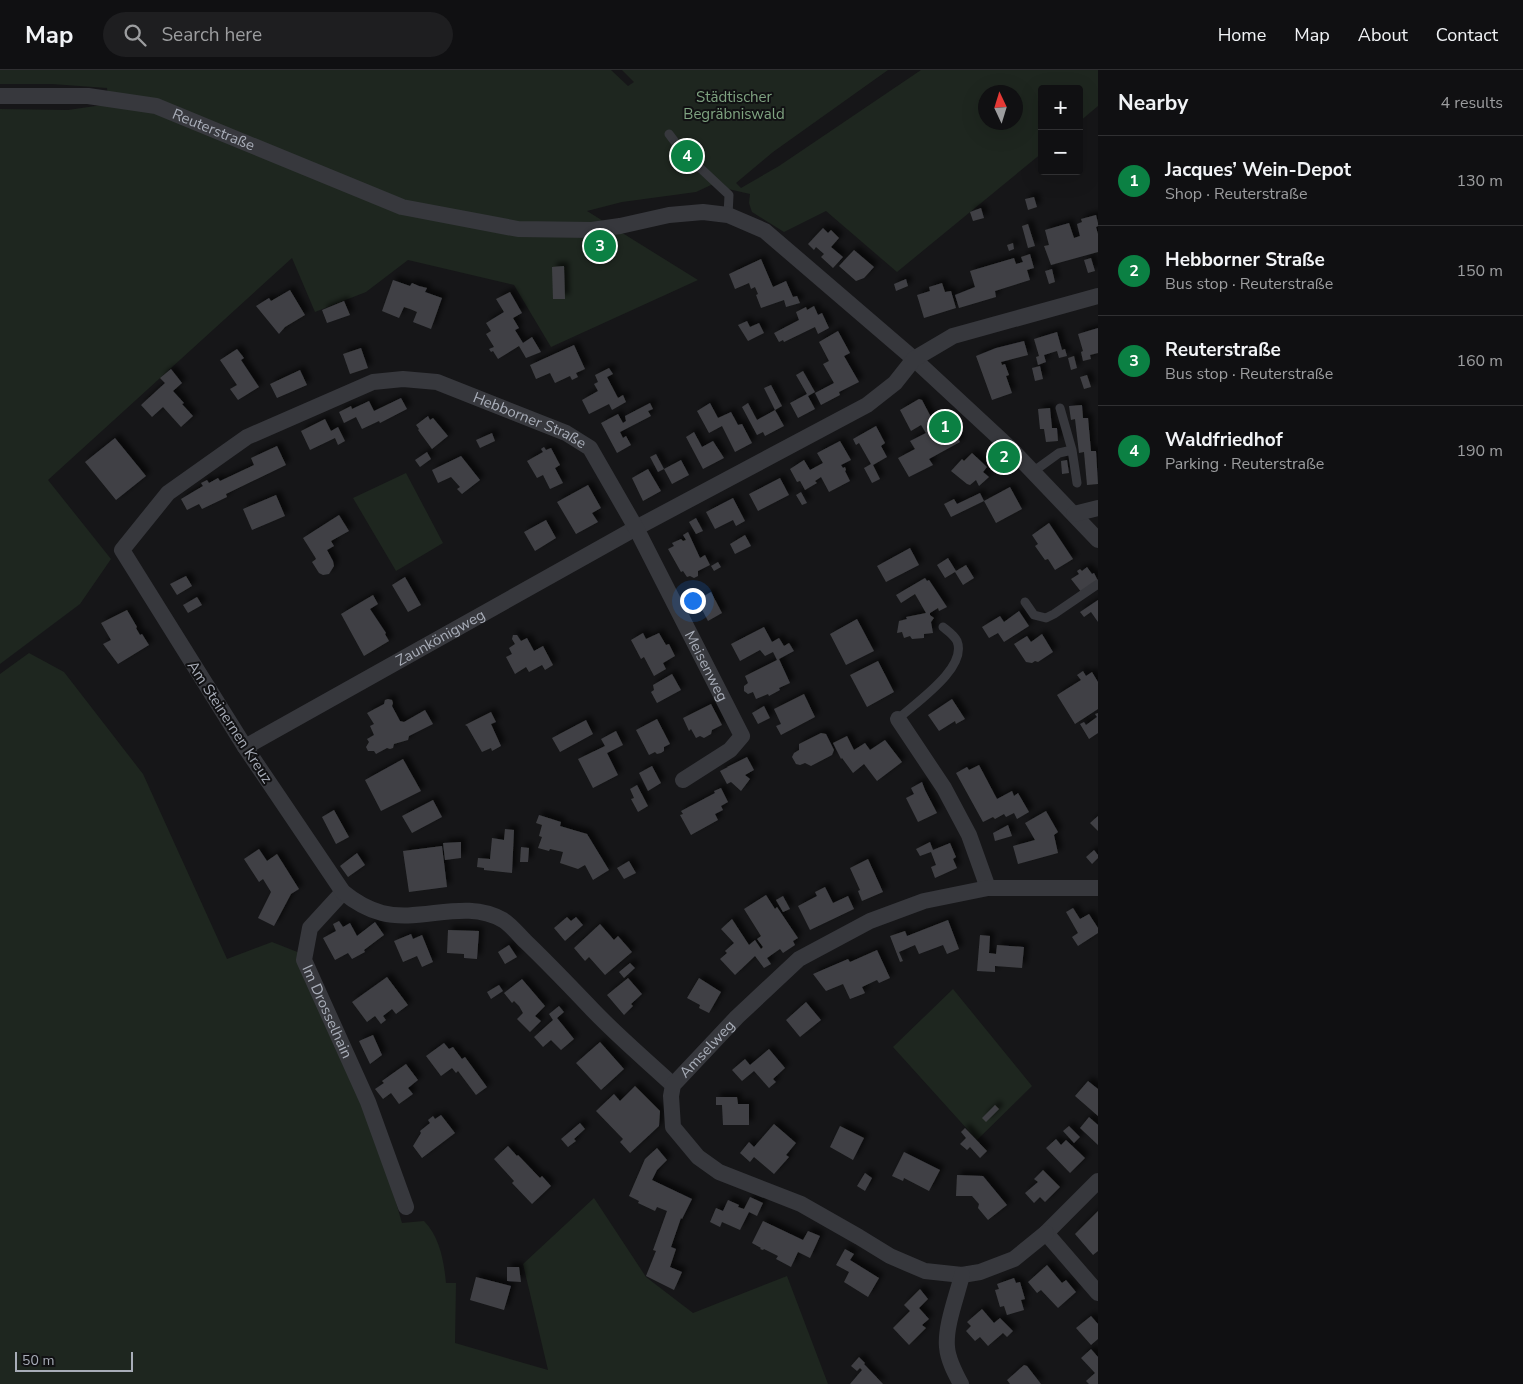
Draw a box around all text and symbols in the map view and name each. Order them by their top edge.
search box [103,12,453,57]
text: Map [25,19,73,51]
icon: search [121,21,149,49]
text: Search here [161,22,262,48]
text: Home [1218,23,1266,47]
text: Map [1294,23,1330,47]
text: About [1358,23,1408,47]
text: Contact [1436,23,1498,47]
north arrow [978,85,1023,130]
map controls [1038,85,1083,175]
button: + [1038,85,1083,130]
park label: Städtischer Begräbniswald [683,87,785,124]
text: Nearby [1118,89,1188,117]
text: 4 results [1441,92,1503,114]
street label: Reuterstraße [169,104,258,156]
button: − [1038,130,1083,175]
pin: 4 [671,137,703,175]
text: Jacques’ Wein-Depot [1165,157,1351,183]
text: 1 [1129,170,1139,192]
text: 130 m [1456,170,1503,192]
text: Shop · Reuterstraße [1165,183,1307,205]
pin: 3 [584,227,616,265]
text: Hebborner Straße [1165,247,1325,273]
text: 2 [1129,260,1139,282]
text: 150 m [1456,260,1503,282]
text: Bus stop · Reuterstraße [1165,273,1333,295]
text: Reuterstraße [1165,337,1281,363]
text: 3 [1129,350,1139,372]
text: 160 m [1456,350,1503,372]
text: Bus stop · Reuterstraße [1165,363,1333,385]
street label: Hebborner Straße [470,387,590,453]
pin: 1 [929,408,961,446]
text: Waldfriedhof [1165,427,1283,453]
pin: 2 [988,438,1020,476]
text: 4 [1129,440,1139,462]
text: 190 m [1456,440,1503,462]
text: Parking · Reuterstraße [1165,453,1324,475]
your location [680,588,706,614]
street label: Zaunkönigweg [392,605,489,671]
street label: Meisenweg [680,627,733,705]
street label: Am Steinernen Kreuz [183,657,277,787]
street label: Im Drosselhain [297,962,357,1062]
street label: Amselweg [675,1016,739,1082]
scale bar [15,1349,132,1372]
text: 50 m [22,1351,54,1370]

